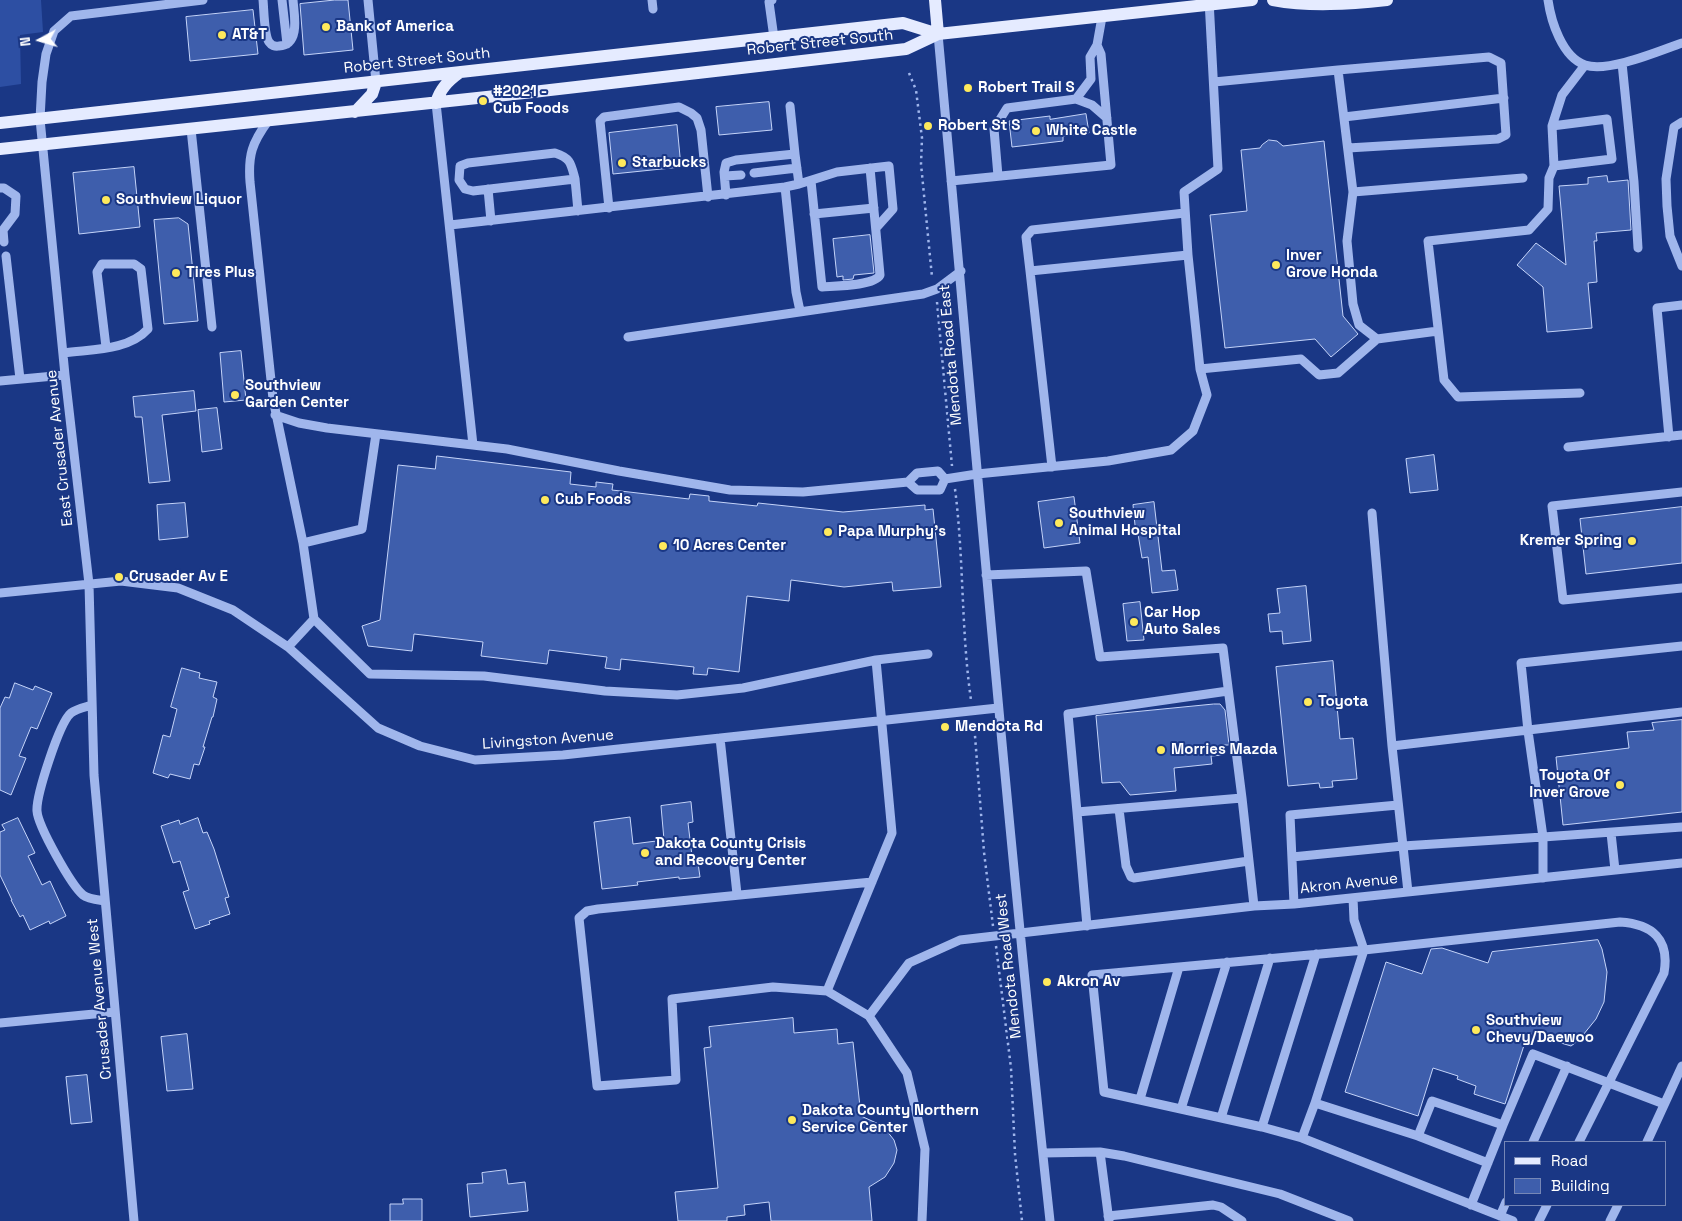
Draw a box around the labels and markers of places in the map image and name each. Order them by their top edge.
place label: Bank of America [336,18,454,36]
marker: Bank of America [320,21,332,33]
place label: AT&T [232,26,267,44]
marker: AT&T [216,29,228,41]
place label: Robert Trail S [978,79,1075,97]
marker: Robert Trail S [962,82,974,94]
place label: #2021 - Cub Foods [493,83,569,118]
marker: #2021 - Cub Foods [477,95,489,107]
place label: Robert St S [938,117,1020,135]
marker: Robert St S [922,120,934,132]
place label: White Castle [1046,122,1137,140]
marker: White Castle [1030,125,1042,137]
place label: Starbucks [632,154,706,172]
marker: Starbucks [616,157,628,169]
place label: Southview Liquor [116,191,242,209]
marker: Southview Liquor [100,194,112,206]
place label: Inver Grove Honda [1286,247,1378,282]
marker: Inver Grove Honda [1270,259,1282,271]
place label: Tires Plus [186,264,255,282]
marker: Tires Plus [170,267,182,279]
place label: Southview Garden Center [245,377,349,412]
marker: Southview Garden Center [229,389,241,401]
place label: Cub Foods [555,491,631,509]
marker: Cub Foods [539,494,551,506]
place label: Southview Animal Hospital [1069,505,1181,540]
marker: Southview Animal Hospital [1053,517,1065,529]
place label: Papa Murphy's [838,523,946,541]
marker: Papa Murphy's [822,526,834,538]
place label: Kremer Spring [1520,532,1622,550]
marker: Kremer Spring [1626,535,1638,547]
place label: 10 Acres Center [673,537,786,555]
marker: 10 Acres Center [657,540,669,552]
place label: Crusader Av E [129,568,228,586]
marker: Crusader Av E [113,571,125,583]
place label: Car Hop Auto Sales [1144,604,1221,639]
marker: Car Hop Auto Sales [1128,616,1140,628]
place label: Toyota [1318,693,1368,711]
marker: Toyota [1302,696,1314,708]
place label: Mendota Rd [955,718,1043,736]
marker: Mendota Rd [939,721,951,733]
place label: Morries Mazda [1171,741,1277,759]
marker: Morries Mazda [1155,744,1167,756]
place label: Toyota Of Inver Grove [1529,767,1610,802]
marker: Toyota Of Inver Grove [1614,779,1626,791]
place label: Dakota County Crisis and Recovery Center [655,835,806,870]
marker: Dakota County Crisis and Recovery Center [639,847,651,859]
place label: Akron Av [1057,973,1120,991]
marker: Akron Av [1041,976,1053,988]
place label: Southview Chevy/Daewoo [1486,1012,1594,1047]
marker: Southview Chevy/Daewoo [1470,1024,1482,1036]
place label: Dakota County Northern Service Center [802,1102,979,1137]
marker: Dakota County Northern Service Center [786,1114,798,1126]

